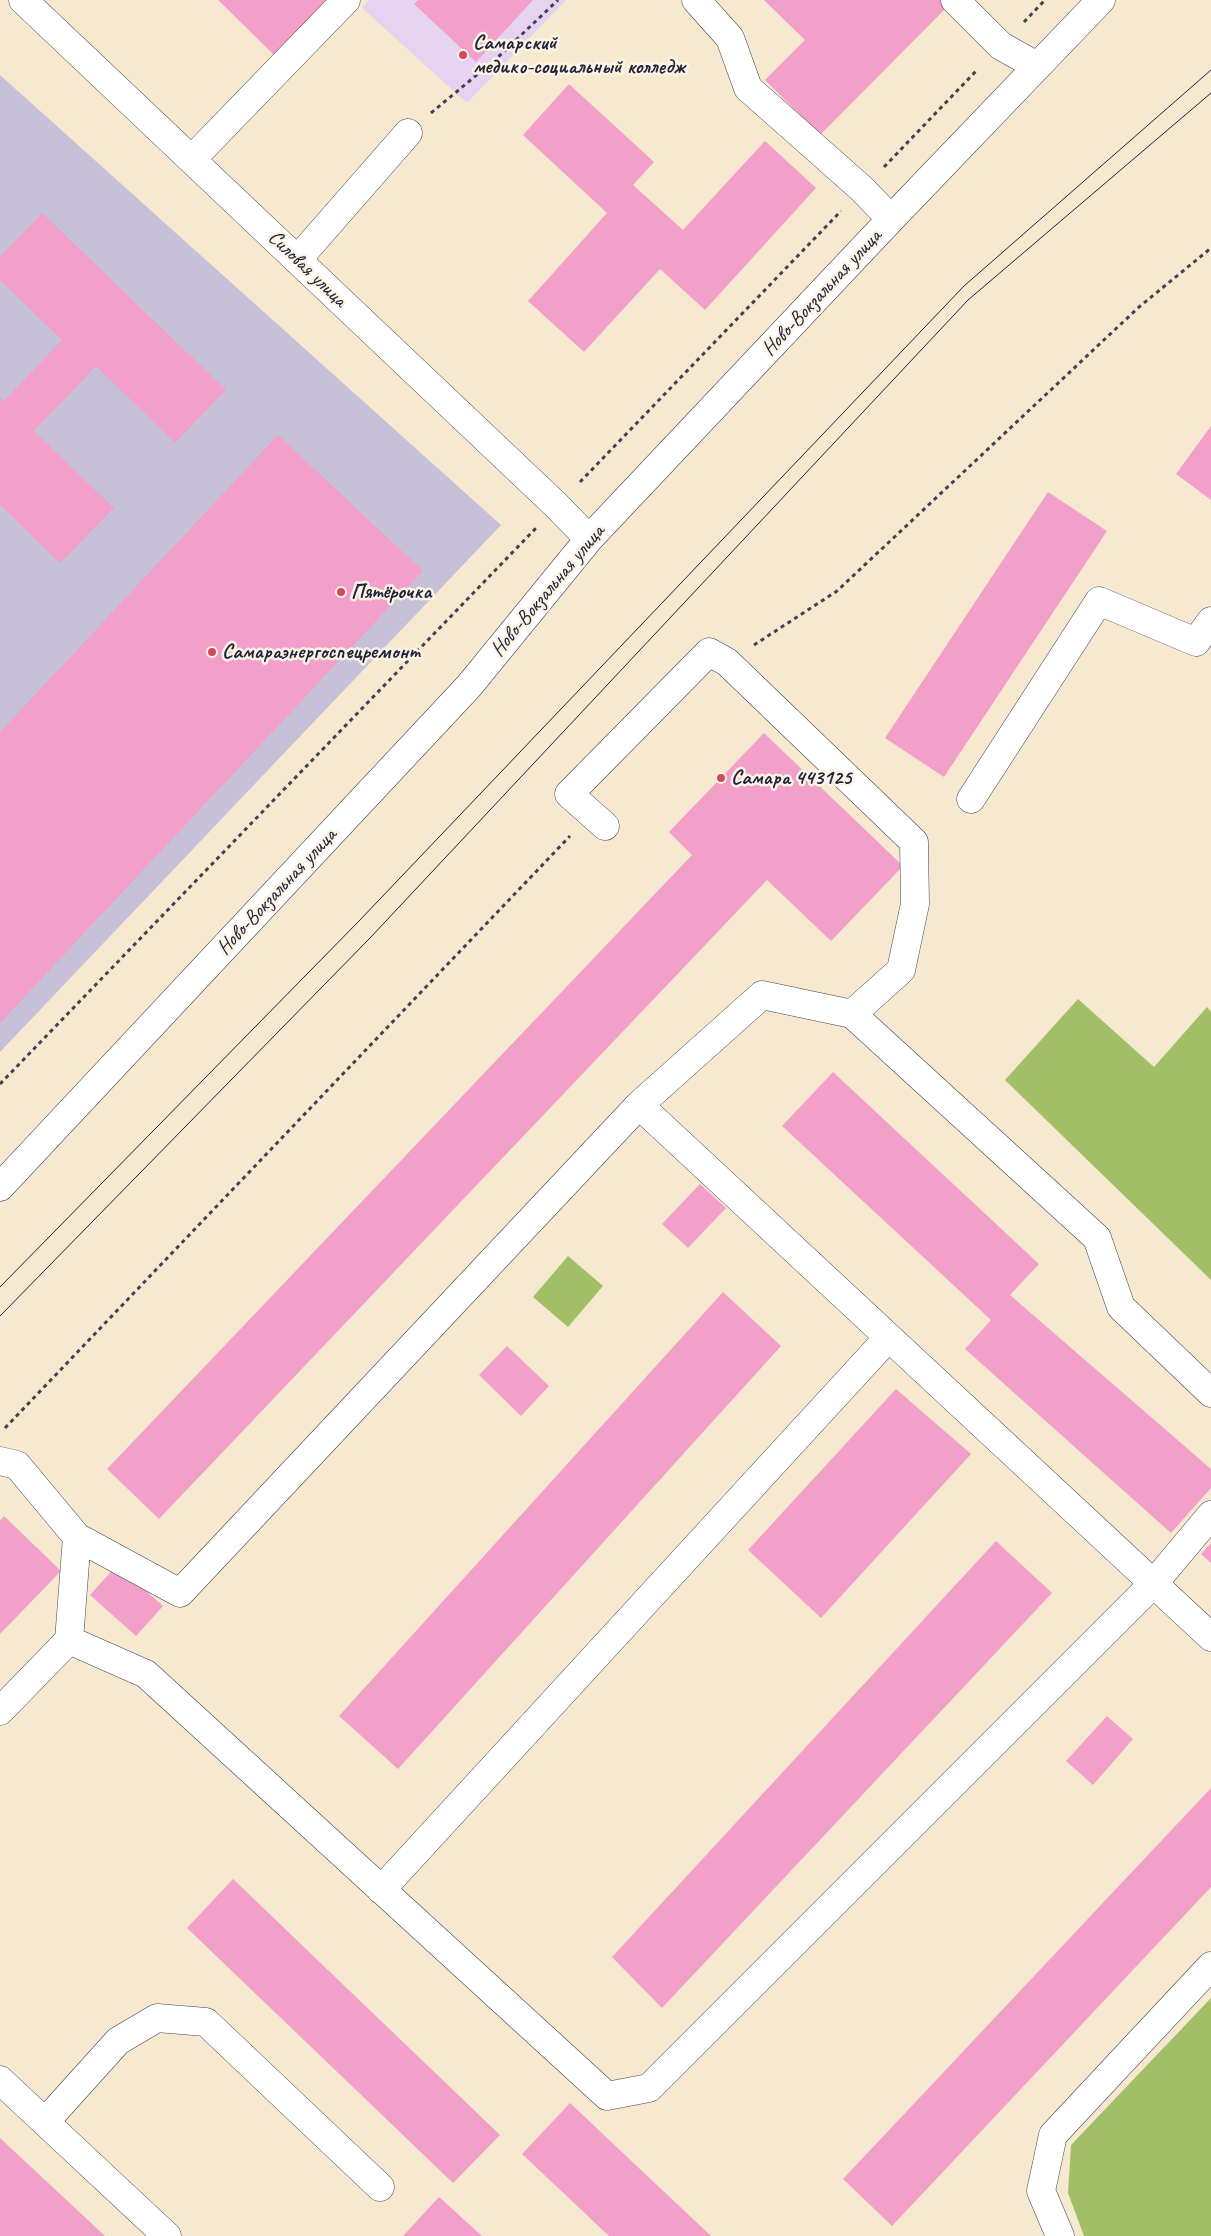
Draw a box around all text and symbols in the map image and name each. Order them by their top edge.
place label: Самарский медико-социальный колледж [473,30,685,80]
marker: Самарский медико-социальный колледж [457,49,469,61]
street label: Ново-Вокзальная улица [757,224,887,362]
street label: Силовая улица [262,225,352,313]
street label: Ново-Вокзальная улица [486,520,610,662]
place label: Пятёрочка [351,579,431,605]
marker: Пятёрочка [335,586,347,598]
place label: Самараэнергоспецремонт [222,639,420,665]
marker: Самараэнергоспецремонт [206,646,218,658]
place label: Самара 443125 [731,765,851,791]
marker: Самара 443125 [715,772,727,784]
street label: Ново-Вокзальная улица [212,823,342,961]

